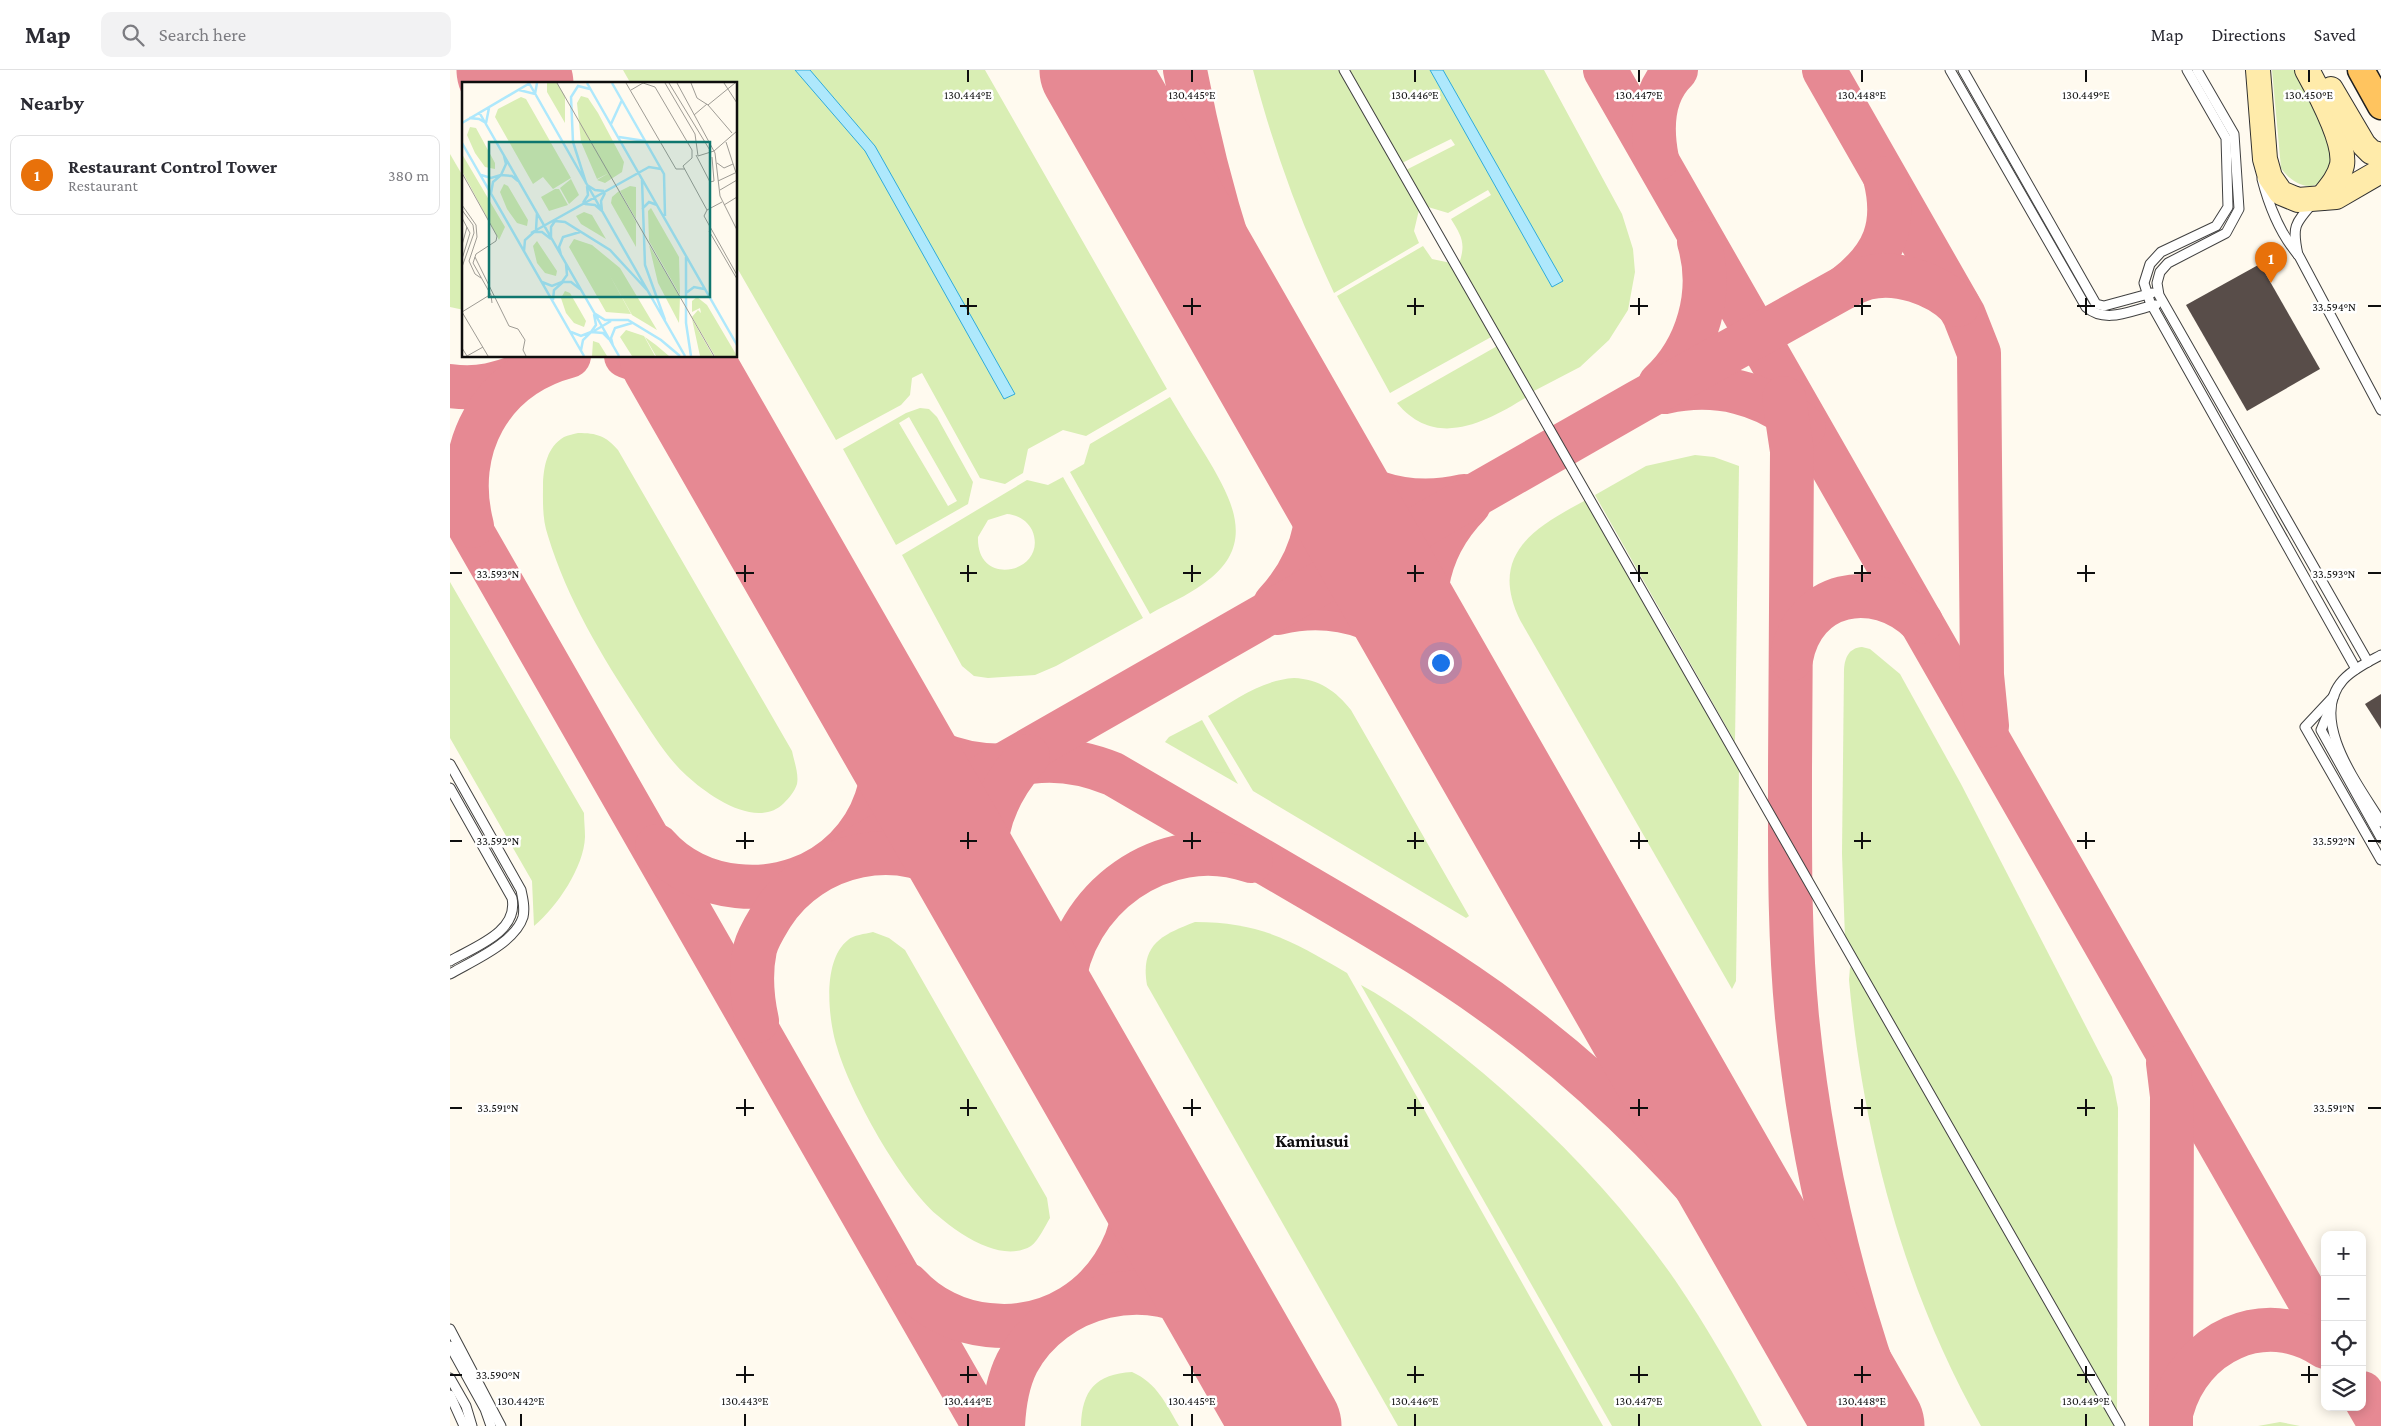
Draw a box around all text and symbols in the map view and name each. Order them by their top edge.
search box [101,12,451,57]
text: Map [25,21,71,48]
icon: search [119,21,147,49]
text: Search here [159,24,246,45]
text: Map [2151,25,2183,45]
text: Directions [2211,25,2286,45]
text: Saved [2314,25,2356,45]
inset map [462,82,738,358]
text: 130.444°E [944,88,992,102]
text: 130.445°E [1168,88,1216,102]
text: 130.446°E [1391,88,1439,102]
text: 130.447°E [1616,88,1663,102]
text: 130.448°E [1838,88,1886,102]
text: 130.449°E [2062,88,2110,102]
text: 130.450°E [2285,88,2333,102]
text: Nearby [20,91,84,115]
text: Restaurant Control Tower [68,156,277,177]
text: 1 [34,167,40,184]
text: 380 m [388,167,429,184]
text: Restaurant [68,177,138,194]
pin: 1 [2255,242,2287,283]
text: 33.594°N [2312,300,2356,314]
text: 33.593°N [476,567,520,581]
text: 33.593°N [2312,567,2356,581]
your location [1428,650,1454,676]
text: 33.592°N [477,834,520,848]
text: 33.592°N [2313,834,2356,848]
text: 33.591°N [477,1101,519,1115]
text: 33.591°N [2313,1101,2355,1115]
district label: Kamiusui [1275,1131,1350,1151]
map controls [2321,1231,2366,1411]
button: + [2321,1231,2366,1276]
button: − [2321,1276,2366,1321]
button: locate [2321,1321,2366,1366]
button: layers [2321,1366,2366,1411]
text: 33.590°N [476,1368,520,1382]
text: 130.442°E [498,1394,545,1408]
text: 130.443°E [721,1394,769,1408]
text: 130.444°E [944,1394,992,1408]
text: 130.445°E [1168,1394,1216,1408]
text: 130.446°E [1391,1394,1439,1408]
text: 130.447°E [1616,1394,1663,1408]
text: 130.448°E [1838,1394,1886,1408]
text: 130.449°E [2062,1394,2110,1408]

